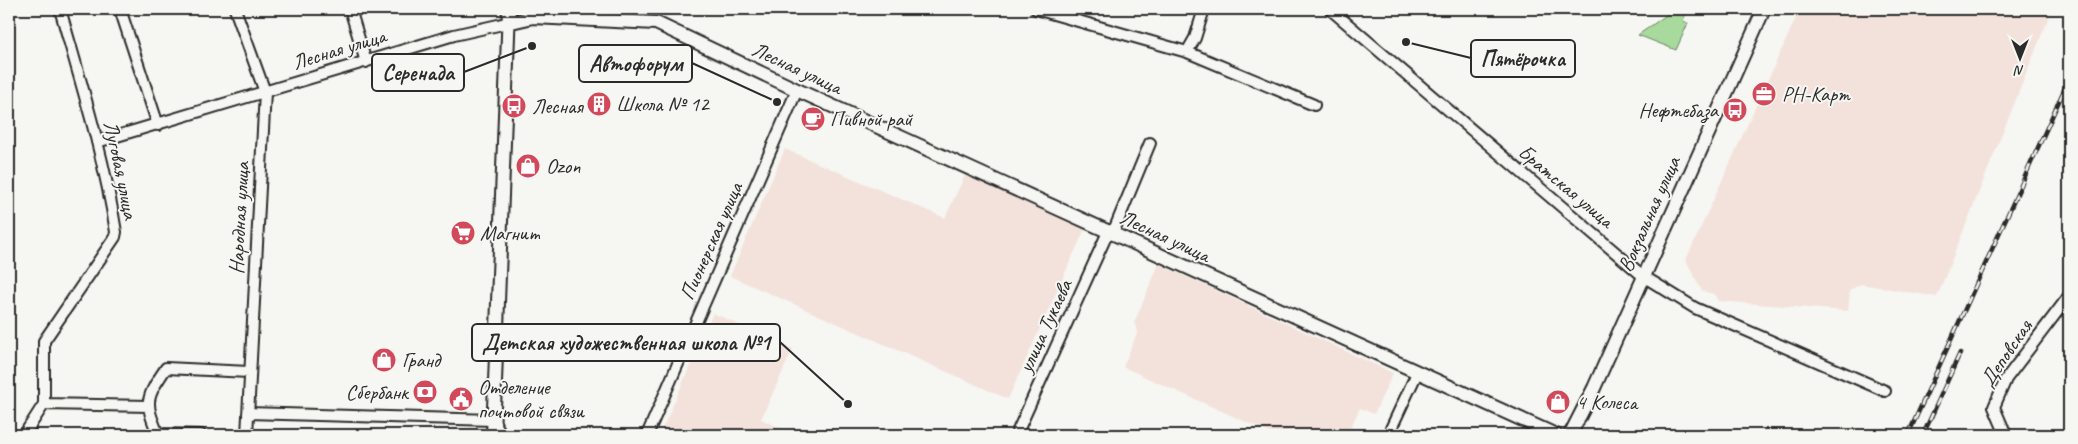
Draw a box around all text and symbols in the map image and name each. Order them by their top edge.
street label: Лесная улица [289,22,391,75]
north arrow [1996,32,2046,82]
street label: Лесная улица [748,36,848,101]
callout: Пятёрочка [1471,40,1575,77]
callout: Автофорум [579,45,692,82]
text: Пятёрочка [1481,45,1566,73]
text: Автофорум [589,50,685,78]
callout: Серенада [372,54,464,91]
text: Серенада [382,59,456,87]
text: N [2013,62,2024,79]
office icon: РН-Карт [1751,81,1777,107]
place label: РН-Карт [1782,81,1851,107]
building icon: Школа № 12 [586,91,612,117]
place label: Школа № 12 [616,91,710,117]
bus stop icon: Лесная [501,93,527,119]
place label: Лесная [532,93,584,119]
place label: Нефтебаза [1639,97,1720,124]
bus stop icon: Нефтебаза [1722,97,1748,123]
cafe icon: Пивной рай [800,106,826,132]
place label: Пивной рай [830,106,914,132]
street label: Луговая улица [98,118,144,223]
street label: Братская улица [1513,139,1621,235]
street label: Вокзальная улица [1612,151,1687,276]
shop icon: Ozon [515,153,541,179]
place label: Ozon [546,153,581,179]
street label: Народная улица [223,159,255,275]
street label: Пионерская улица [674,177,749,304]
street label: Лесная улица [1116,204,1216,269]
supermarket icon: Магнит [450,220,476,246]
place label: Магнит [480,220,541,246]
street label: улица Тукаева [1011,274,1079,378]
street label: Деповская [1974,313,2039,392]
callout: Детская художественная школа №1 [472,324,780,361]
text: Детская художественная школа №1 [482,329,772,357]
shop icon: Гранд [371,347,397,373]
place label: Гранд [402,347,442,373]
place label: Отделение почтовой связи [478,374,585,424]
place label: Сбербанк [346,379,410,405]
bank icon: Сбербанк [412,379,438,405]
public building icon: Отделение почтовой связи [448,386,474,412]
shop icon: 4 Колеса [1545,389,1571,415]
place label: 4 Колеса [1576,389,1640,415]

